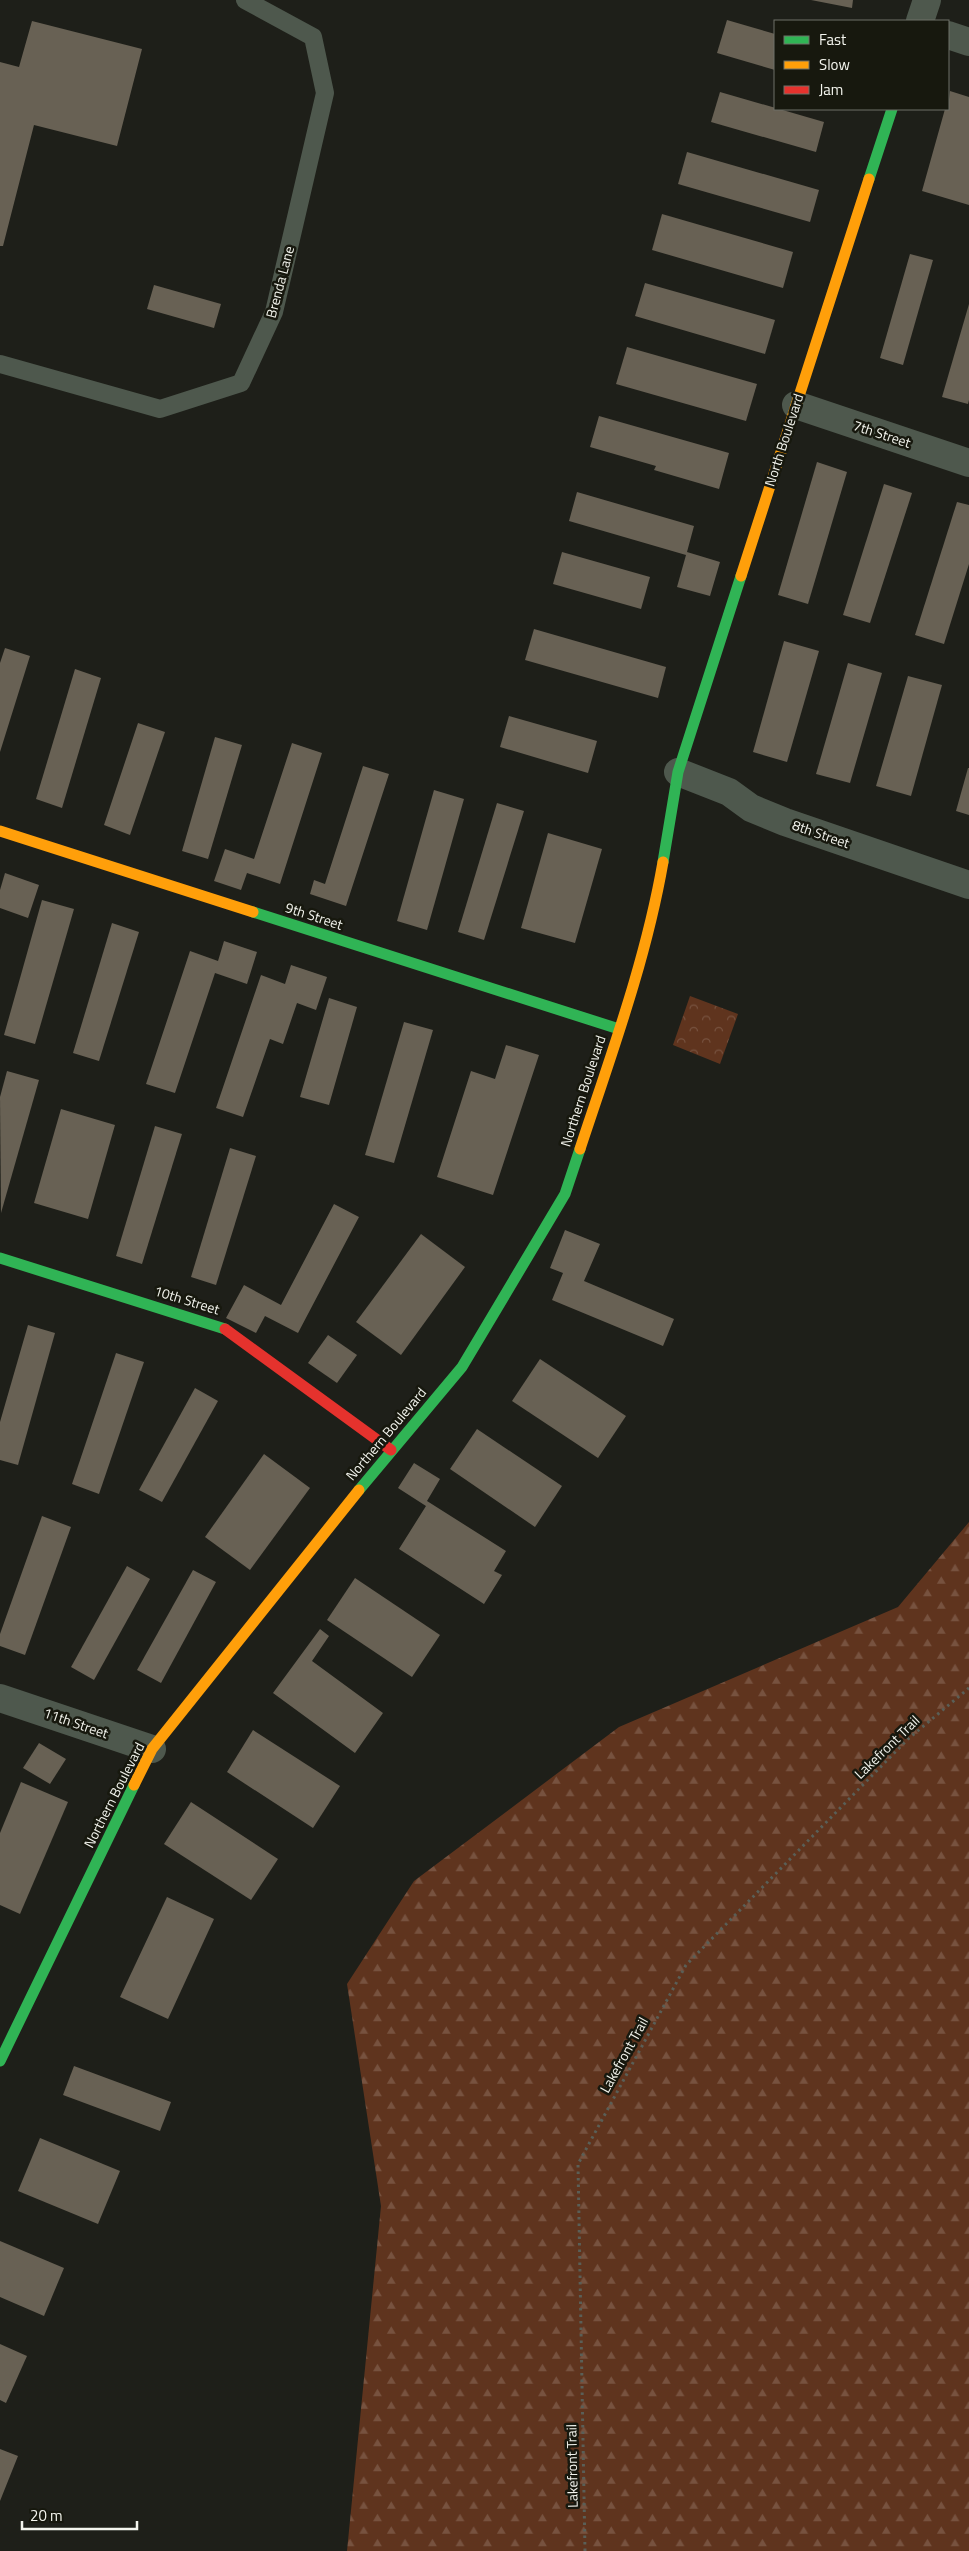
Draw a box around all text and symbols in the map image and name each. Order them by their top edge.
legend [774,20,949,110]
text: Fast [819,28,847,51]
text: Slow [819,53,850,76]
text: Jam [819,78,843,101]
street label: Brenda Lane [260,244,299,320]
street label: North Boulevard [759,391,808,489]
street label: 7th Street [851,414,914,453]
street label: 8th Street [790,814,853,853]
street label: 9th Street [283,896,346,935]
street label: Northern Boulevard [555,1032,610,1149]
street label: 10th Street [152,1280,222,1319]
street label: Northern Boulevard [340,1383,431,1485]
street label: 11th Street [41,1702,111,1743]
street label: Lakefront Trail [849,1710,924,1783]
street label: Northern Boulevard [78,1738,149,1851]
street label: Lakefront Trail [594,2013,653,2097]
street label: Lakefront Trail [560,2424,583,2508]
scale bar [22,2498,138,2530]
text: 20 m [30,2504,63,2527]

